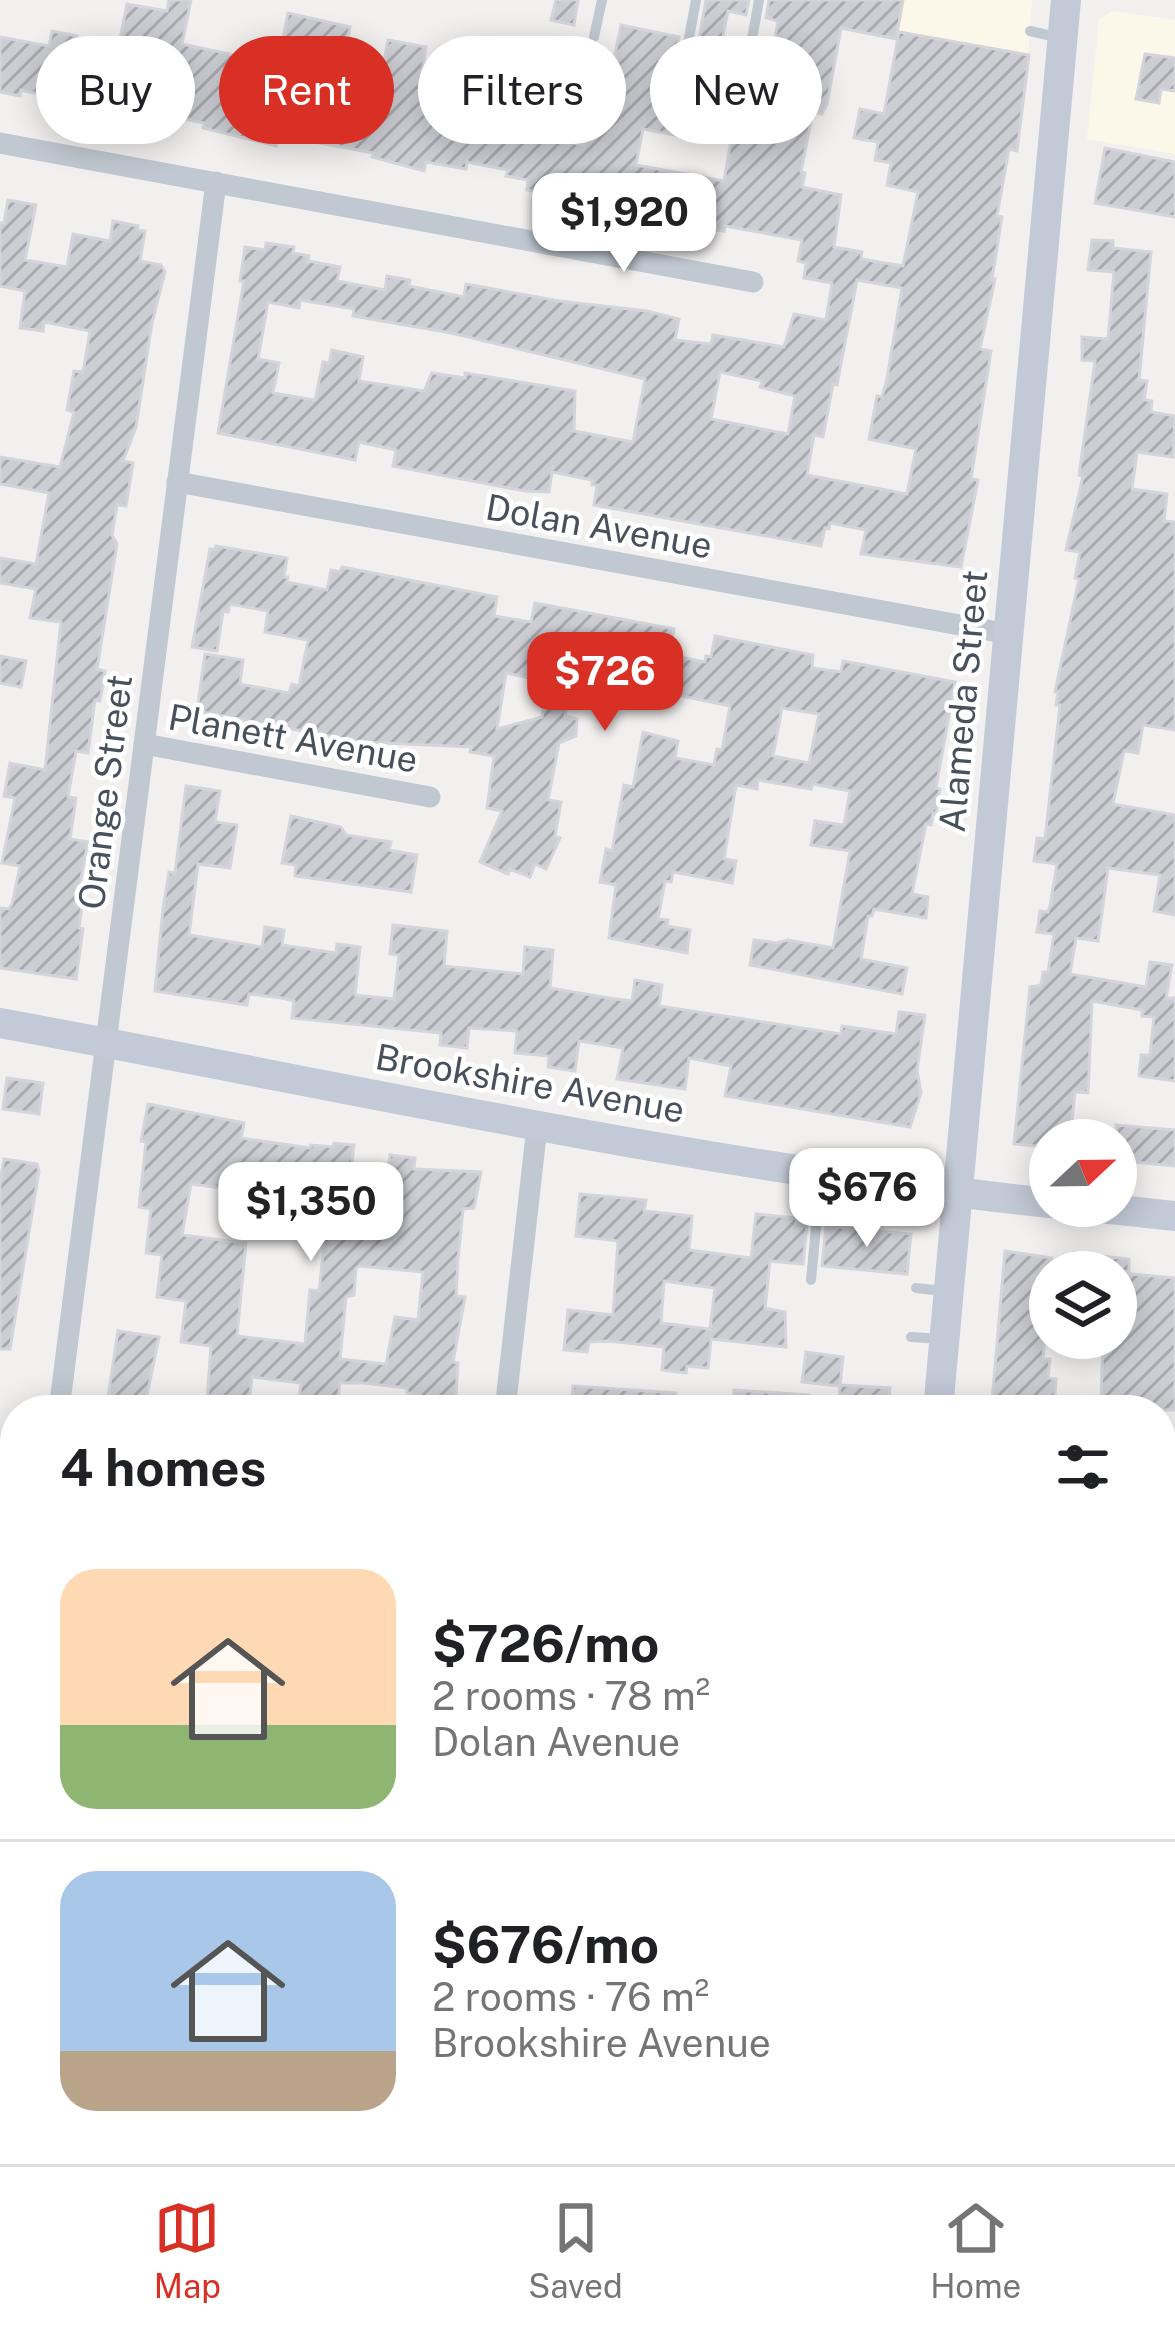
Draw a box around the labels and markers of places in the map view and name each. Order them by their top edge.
pin: $1,920 [526,173,722,275]
pin: $726 [534,632,676,734]
pin: $676 [796,1148,938,1250]
pin: $1,350 [213,1162,409,1264]

